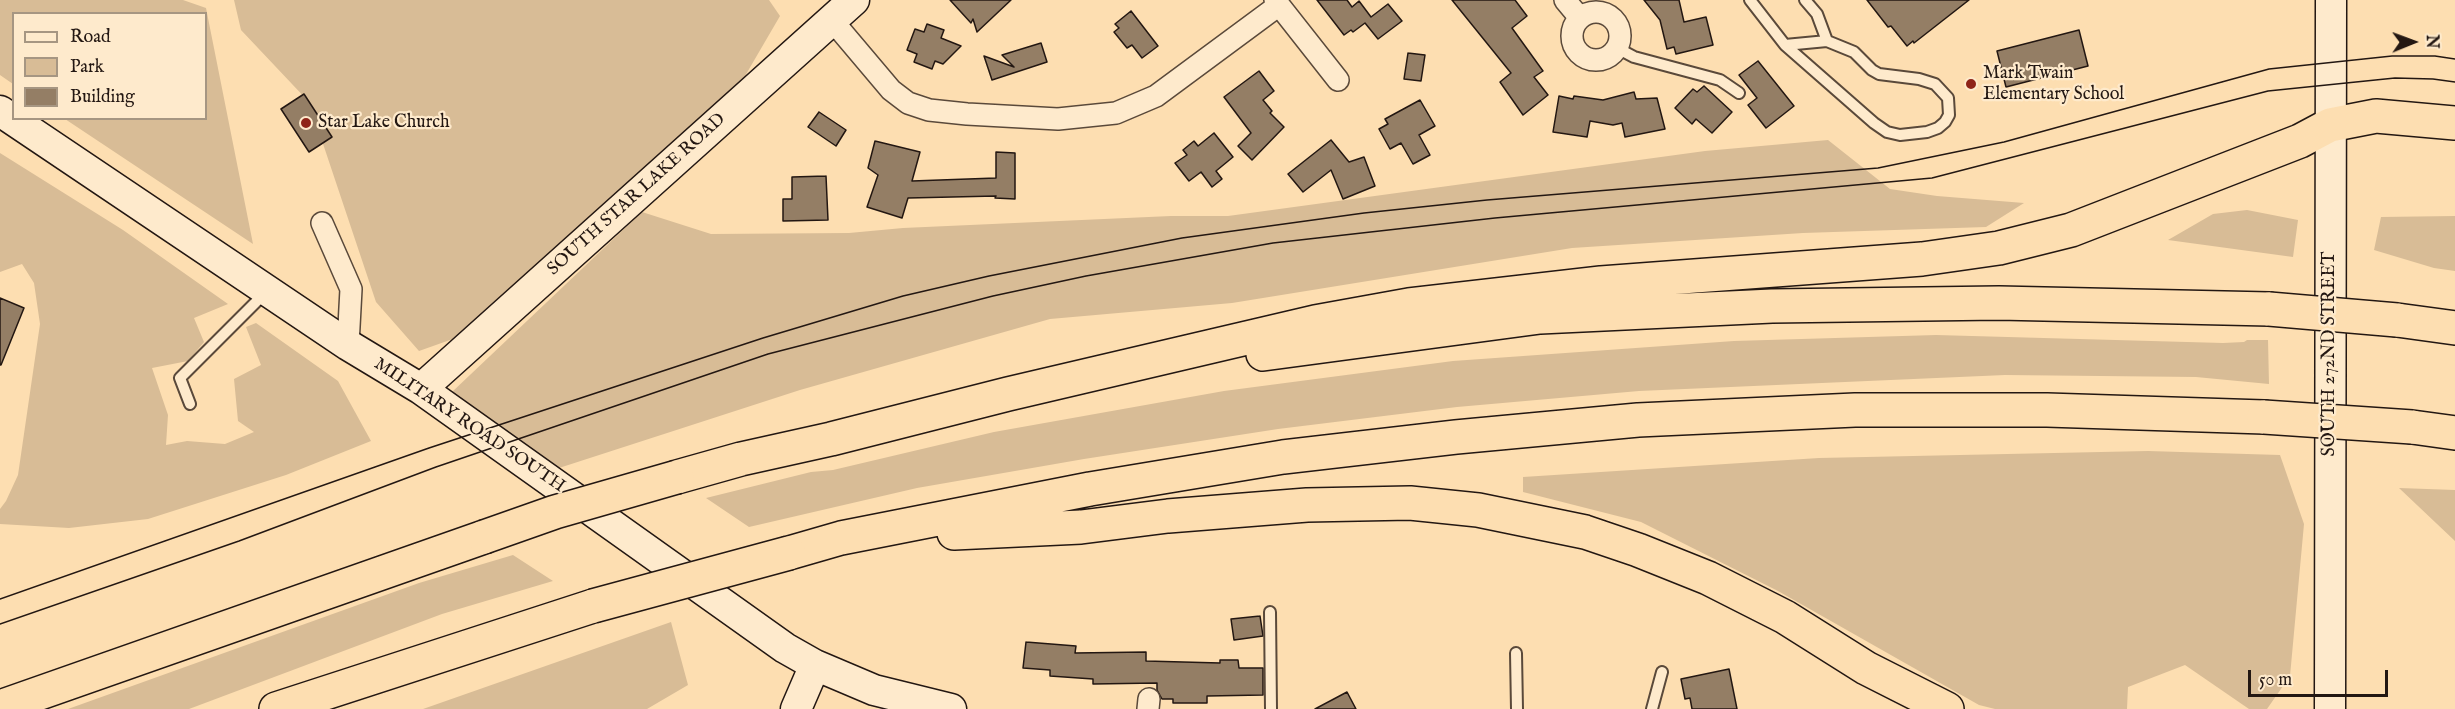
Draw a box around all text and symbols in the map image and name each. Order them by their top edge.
legend [12,12,207,120]
north arrow [2383,12,2443,72]
text: Road [70,26,111,49]
text: N [2421,35,2441,49]
text: Park [70,56,104,79]
place label: Mark Twain Elementary School [1983,63,2124,106]
marker: Mark Twain Elementary School [1964,77,1978,91]
text: Building [70,86,135,109]
street label: SOUTH STAR LAKE ROAD [543,109,731,281]
place label: Star Lake Church [318,112,450,134]
marker: Star Lake Church [299,116,313,130]
street label: SOUTH 272ND STREET [2319,252,2341,456]
street label: MILITARY ROAD SOUTH [369,354,569,498]
scale bar [2251,658,2390,696]
text: 50 m [2259,669,2292,692]

